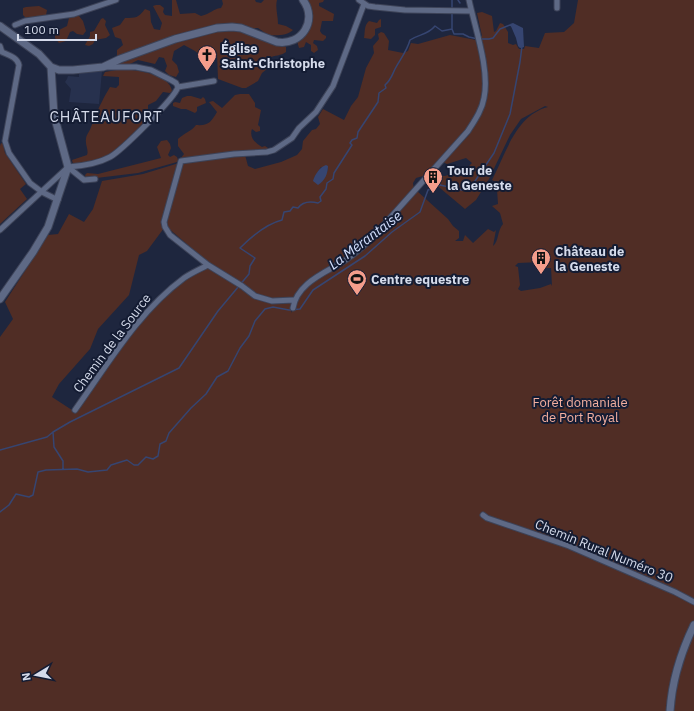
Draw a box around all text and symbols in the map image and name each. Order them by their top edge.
scale bar [18,16,96,42]
text: 100 m [24,22,59,37]
place label: Église Saint-Christophe [221,40,325,72]
church icon: Église Saint-Christophe [196,44,218,72]
district label: CHÂTEAUFORT [49,107,163,126]
place label: Tour de la Geneste [447,162,512,194]
building icon: Tour de la Geneste [422,166,444,194]
water label: La Mérantaise [325,207,405,273]
place label: Château de la Geneste [555,243,624,275]
building icon: Château de la Geneste [530,247,552,275]
sports icon: Centre equestre [346,268,368,296]
place label: Centre equestre [371,271,469,288]
street label: Chemin de la Source [69,290,155,396]
park label: Forêt domaniale de Port Royal [532,394,628,426]
street label: Chemin Rural Numéro 30 [533,516,676,587]
north arrow [16,655,56,695]
text: N [19,672,34,682]

